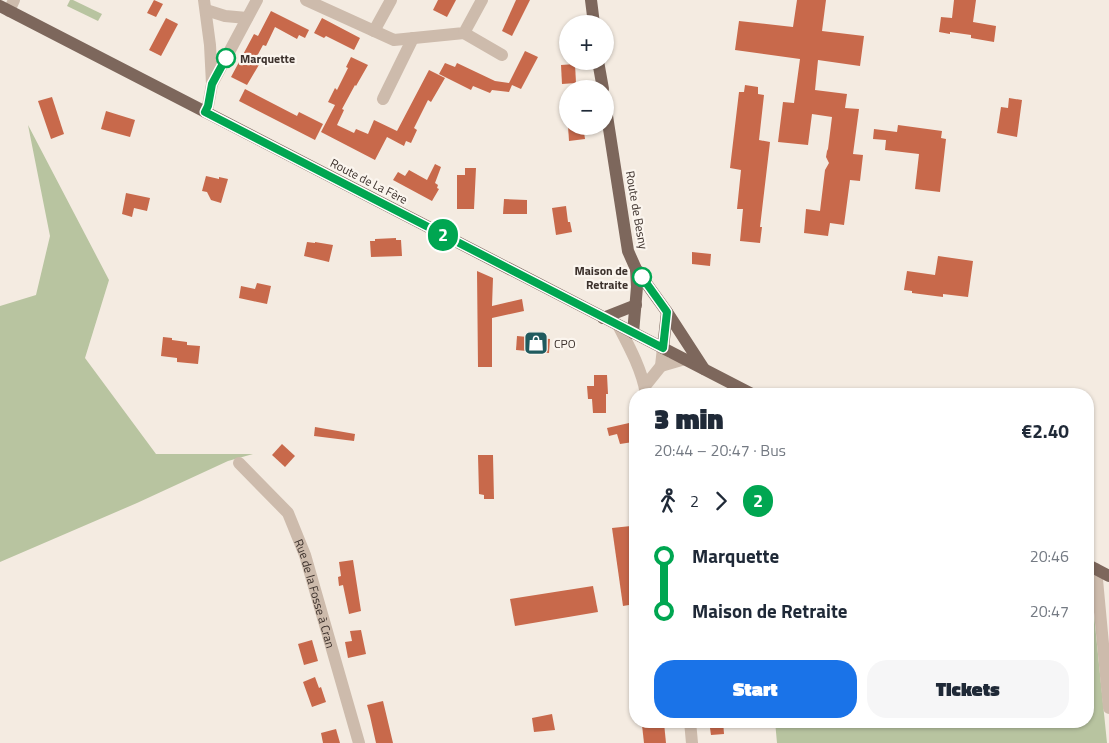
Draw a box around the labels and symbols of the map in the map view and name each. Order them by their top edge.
marker: Marquette [216,48,236,68]
place label: Marquette [240,49,295,68]
street label: Route de La Fère [327,153,411,209]
street label: Route de Besny [621,169,653,251]
line badge: 2 [427,219,459,251]
place label: Maison de Retraite [574,261,628,294]
marker: Maison de Retraite [632,267,652,287]
shop icon: CPO [523,330,549,356]
place label: CPO [554,334,576,353]
street label: Rue de la Fosse à Cran [290,536,341,650]

